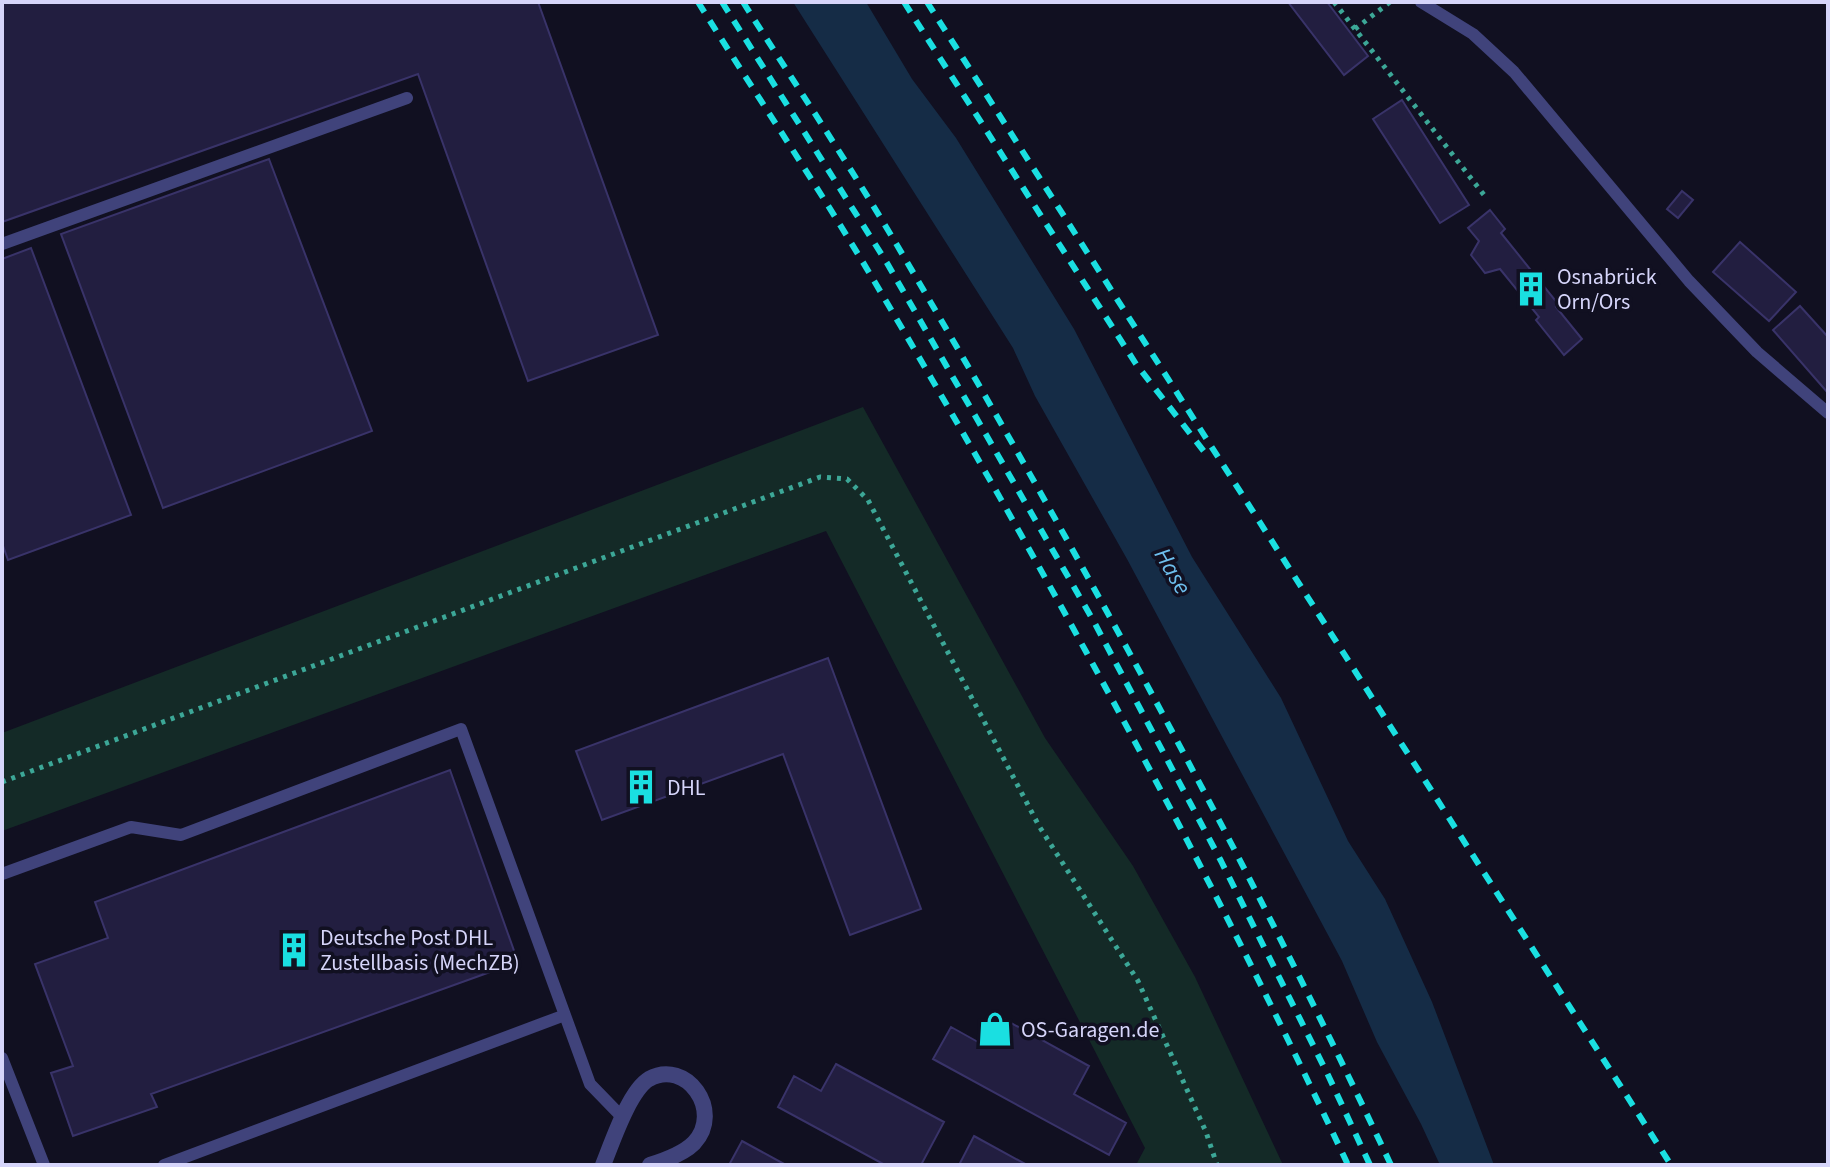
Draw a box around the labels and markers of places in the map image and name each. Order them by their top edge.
place label: Osnabrück Orn/Ors [1557,261,1657,318]
building icon: Osnabrück Orn/Ors [1512,270,1550,308]
building icon: DHL [622,768,660,806]
place label: DHL [667,772,706,804]
place label: Deutsche Post DHL Zustellbasis (MechZB) [320,922,520,979]
building icon: Deutsche Post DHL Zustellbasis (MechZB) [275,931,313,969]
shop icon: OS-Garagen.de [976,1010,1014,1048]
place label: OS-Garagen.de [1021,1014,1160,1046]

